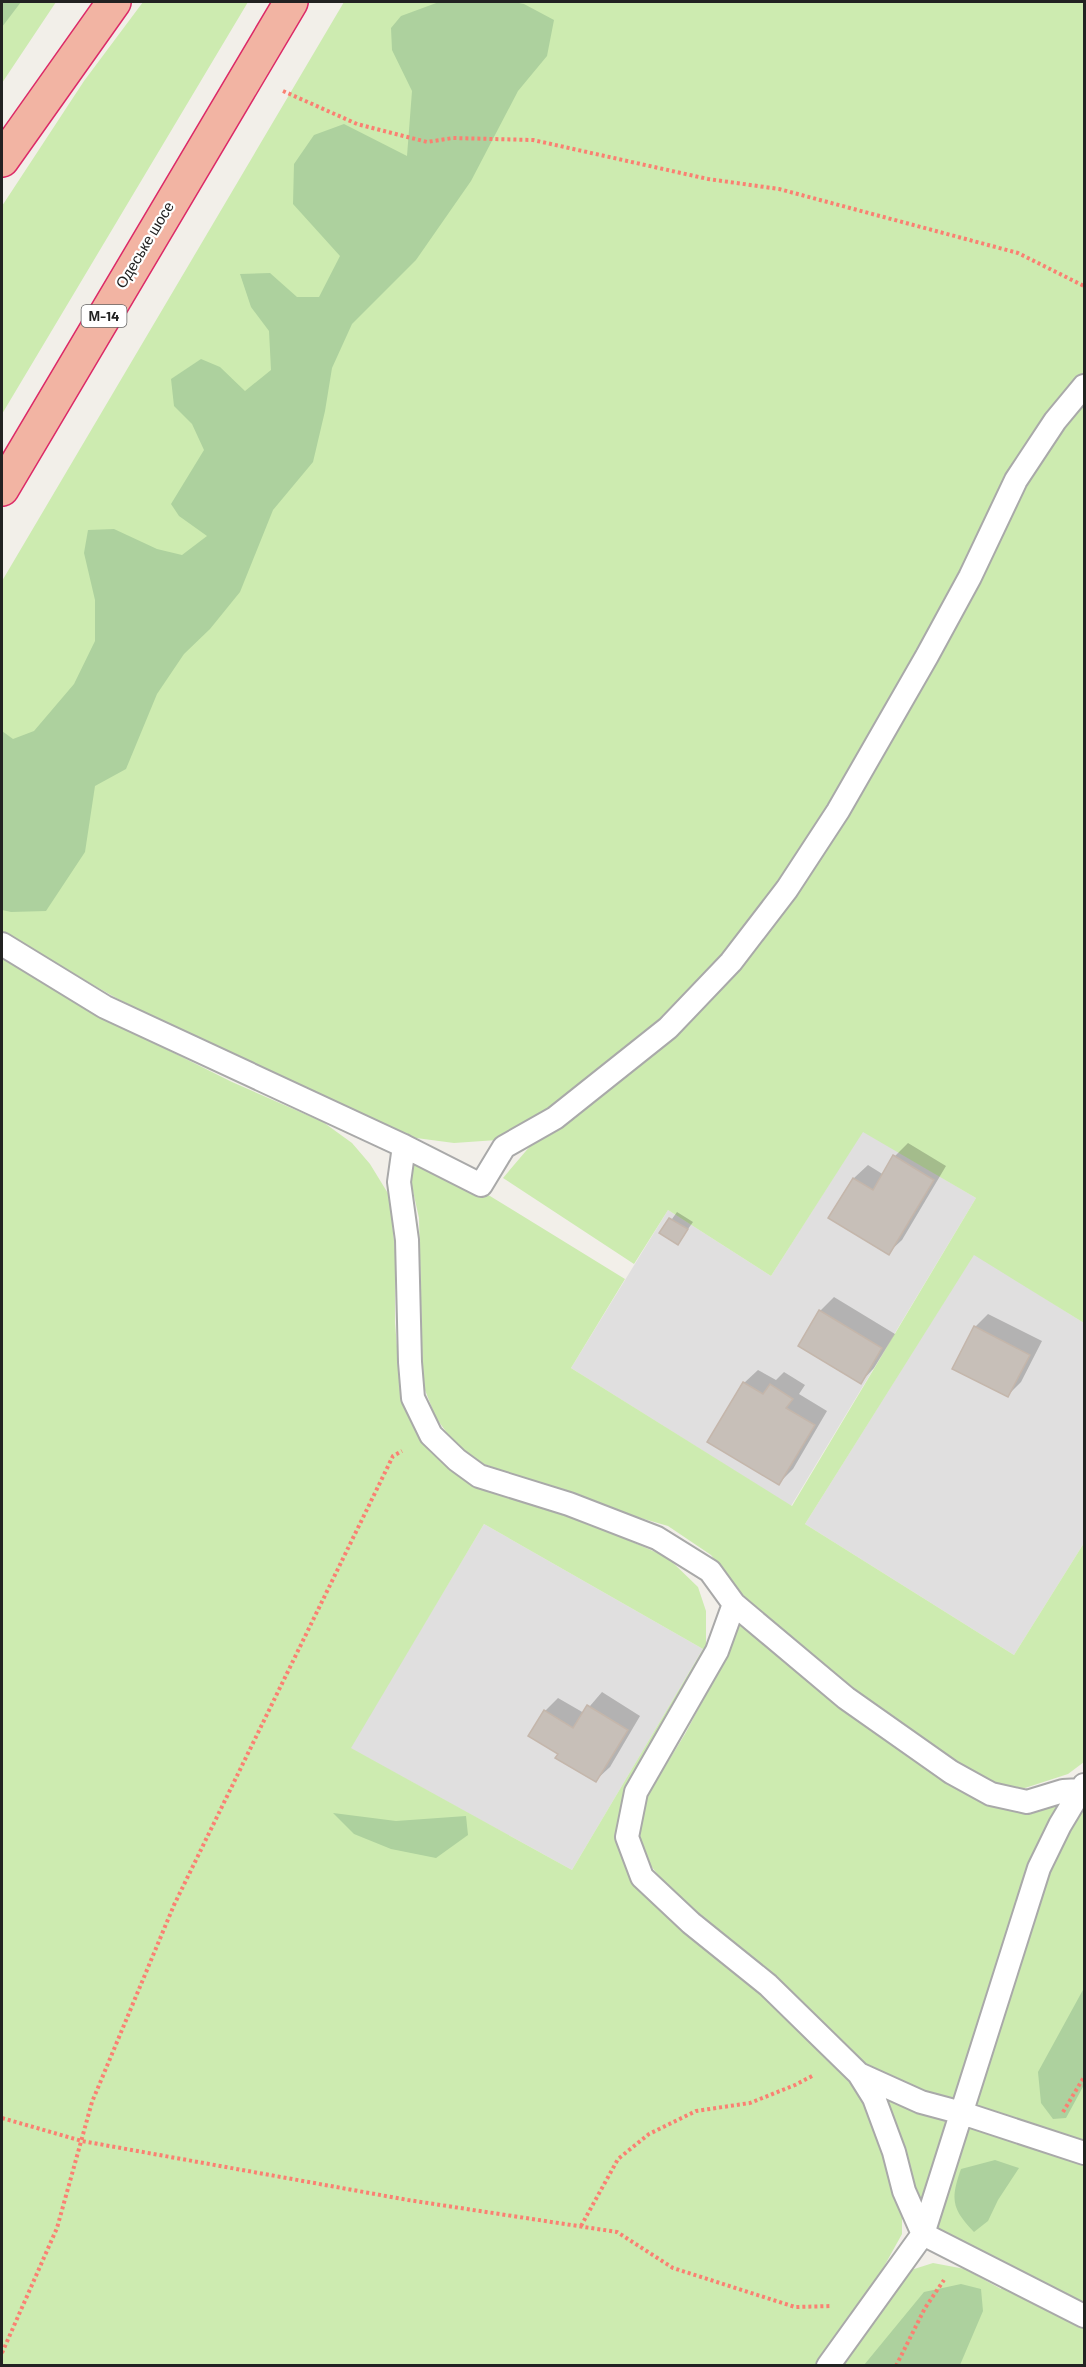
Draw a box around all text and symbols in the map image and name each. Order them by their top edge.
street label: Одеське шосе [111,198,177,291]
road number: М-14 [82,305,126,327]

